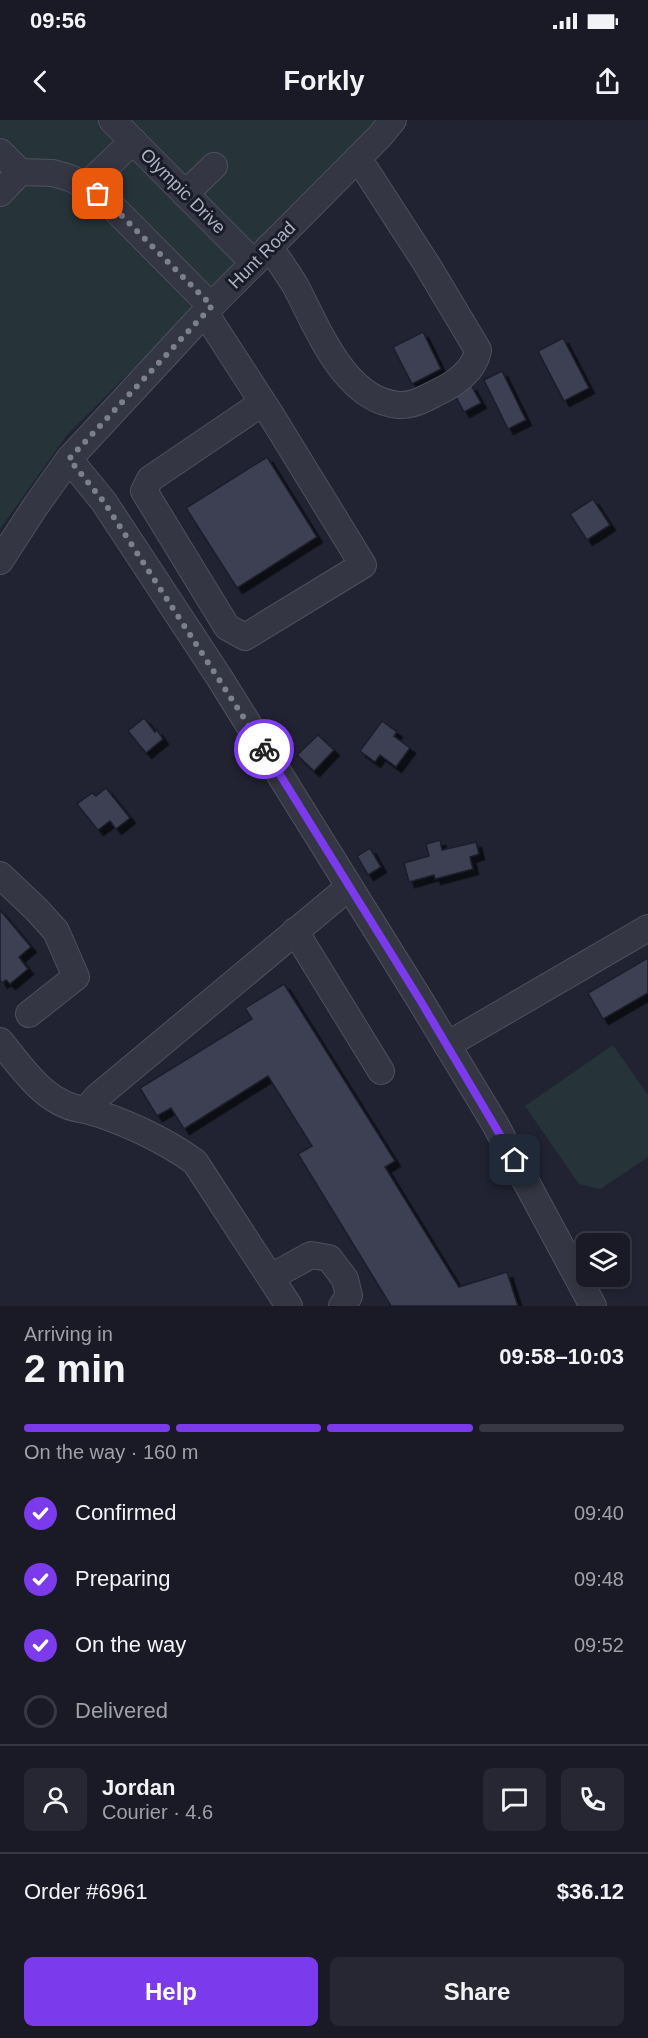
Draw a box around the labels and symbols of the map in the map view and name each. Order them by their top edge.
street label: Olympic Drive [136,144,230,238]
pin [72,168,123,219]
street label: Hunt Road [225,218,299,292]
courier [234,719,294,779]
pin [489,1134,540,1185]

